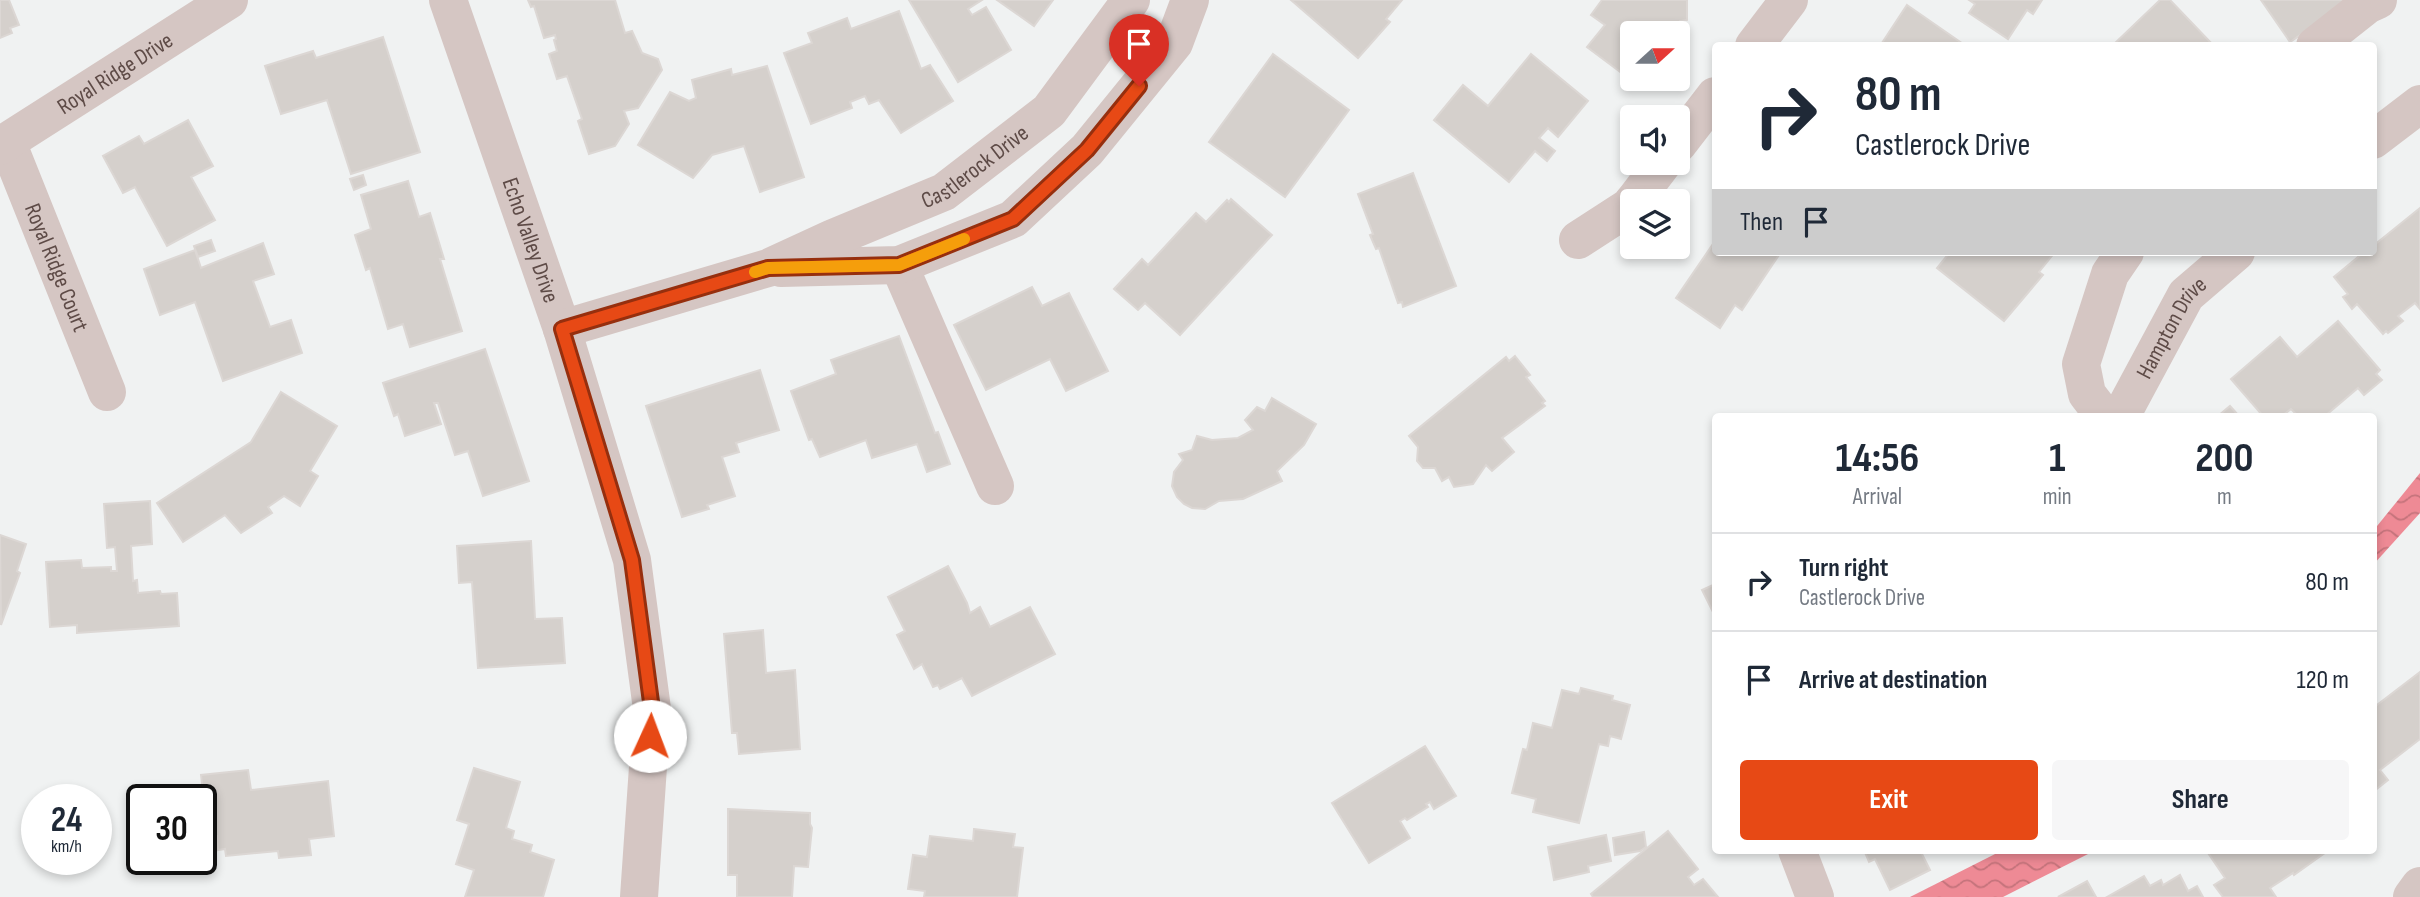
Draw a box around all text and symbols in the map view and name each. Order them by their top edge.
pin [1109,14,1169,86]
north arrow [1620,21,1690,91]
map controls [1620,21,1690,259]
icon: arrive [1120,25,1158,63]
street label: Royal Ridge Drive [52,26,178,121]
text: 80 m [1855,66,1942,125]
icon: right [1740,70,1831,161]
button: sound [1620,105,1690,175]
street label: Castlerock Drive [917,119,1034,215]
text: Castlerock Drive [1855,126,2030,165]
street label: Echo Valley Drive [496,174,565,307]
button: layers [1620,189,1690,259]
street label: Royal Ridge Court [18,200,94,336]
icon: arrive [1797,203,1835,241]
text: Then [1740,207,1783,238]
street label: Hampton Drive [2131,271,2213,384]
text: 14:56 [1835,433,1919,484]
text: 1 [2049,433,2065,484]
text: 200 [2195,433,2254,484]
text: Arrival [1853,483,1902,511]
text: min [2043,483,2072,511]
text: m [2217,483,2232,511]
text: Turn right [1799,553,1888,584]
icon: right [1740,563,1778,601]
text: 80 m [2305,567,2349,598]
text: Castlerock Drive [1799,584,1925,612]
icon: arrive [1740,661,1778,699]
text: Arrive at destination [1799,665,1987,696]
text: 120 m [2296,665,2349,696]
position arrow [613,699,687,773]
button: Exit [1740,760,2038,840]
button: Share [2052,760,2349,840]
speed limit sign: 30 [126,784,217,875]
text: 24 [51,799,82,842]
text: km/h [51,836,82,857]

